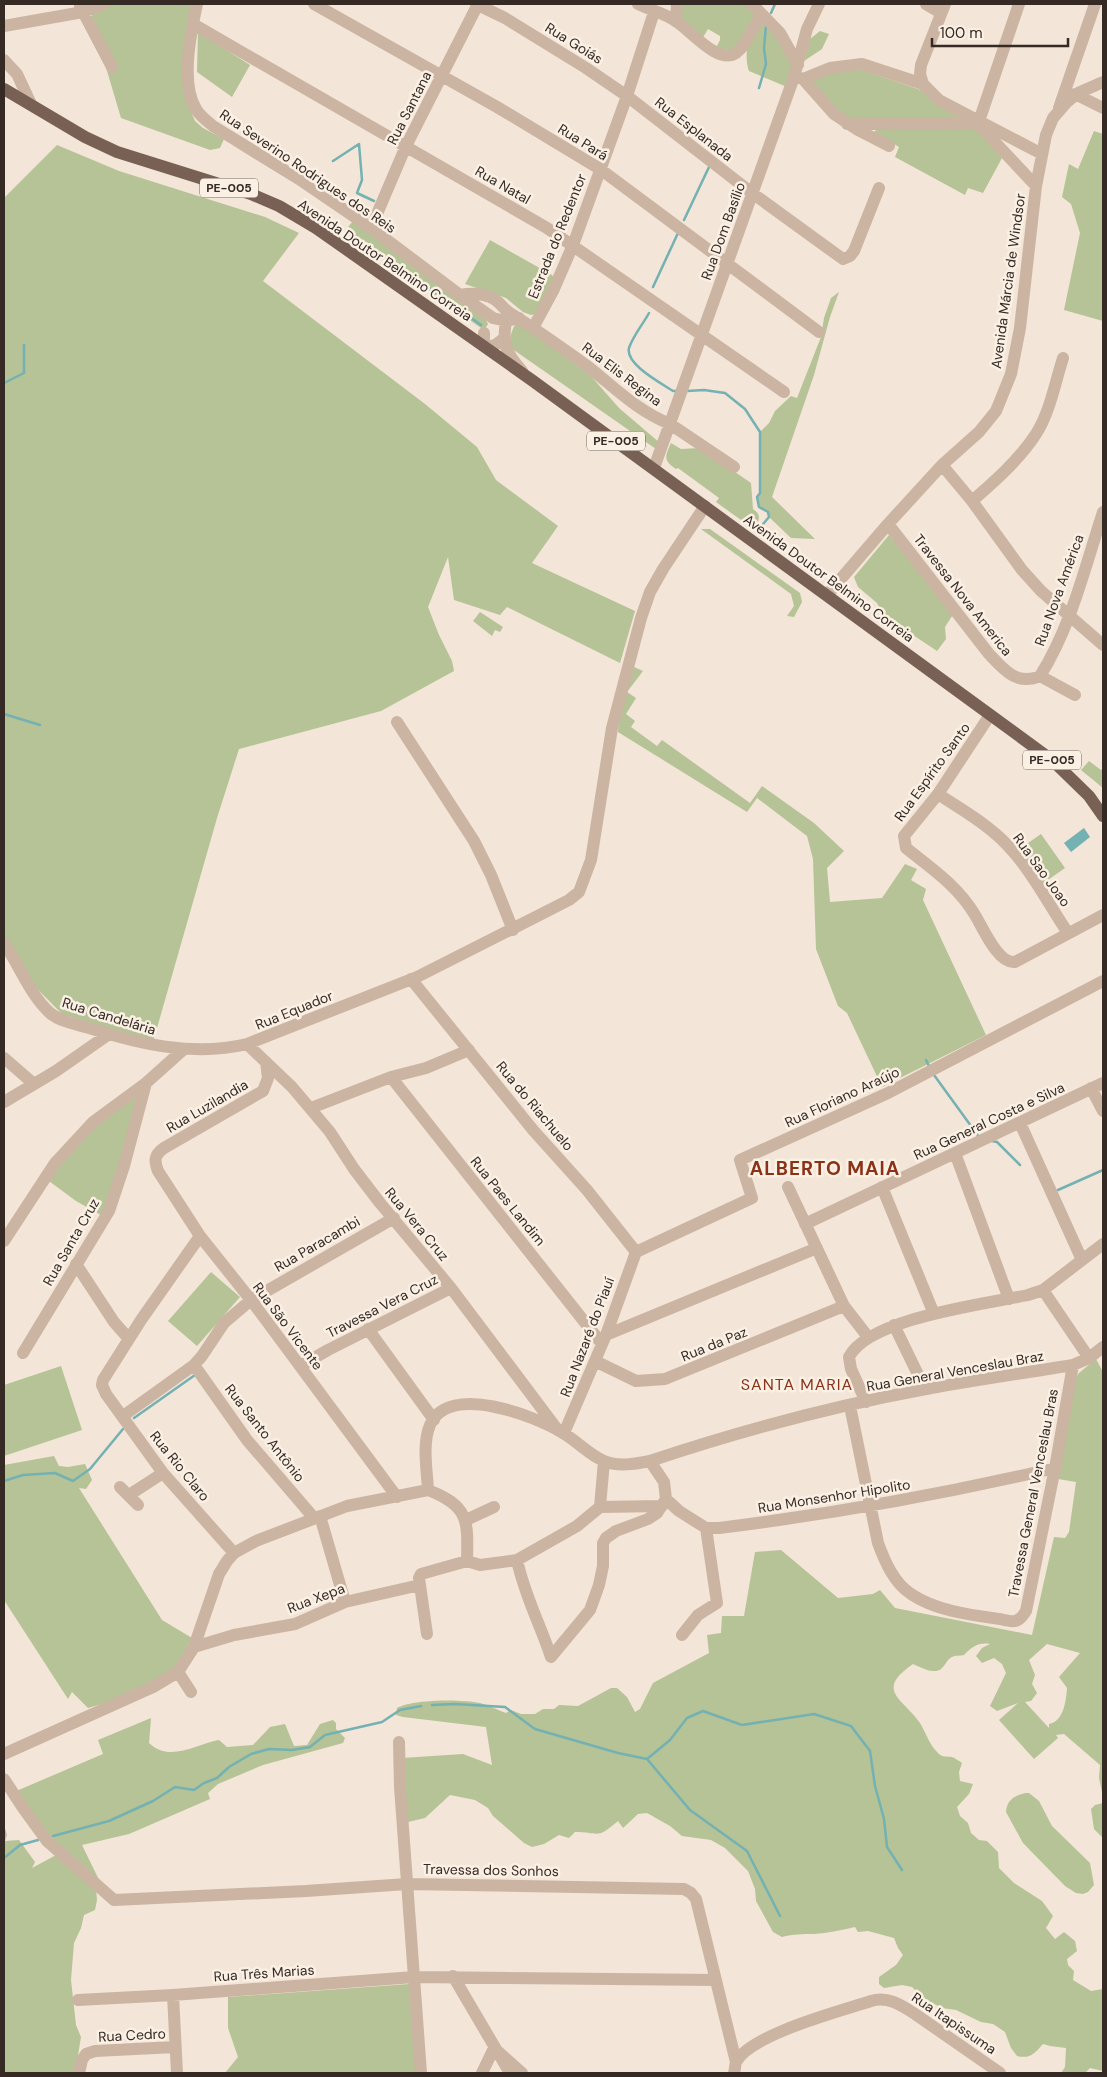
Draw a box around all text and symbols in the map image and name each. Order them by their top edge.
scale bar [932,15,1068,47]
street label: Rua Goiás [542,18,606,68]
text: 100 m [940,23,983,43]
street label: Rua Santana [383,68,435,148]
street label: Rua Esplanada [651,93,737,165]
street label: Rua Severino Rodrigues dos Reis [216,105,400,237]
street label: Rua Pará [555,120,611,164]
street label: Rua Natal [472,162,534,208]
street label: Estrada do Redentor [524,171,590,301]
road number: PE-005 [200,178,258,198]
street label: Rua Dom Basílio [697,180,749,282]
street label: Avenida Márcia de Windsor [987,192,1029,370]
street label: Avenida Doutor Belmino Correia [294,195,476,325]
street label: Rua Elis Regina [578,338,666,410]
road number: PE-005 [587,432,645,451]
street label: Avenida Doutor Belmino Correia [740,510,918,646]
street label: Travessa Nova America [910,530,1016,660]
street label: Rua Nova América [1030,532,1088,648]
street label: Rua Espírito Santo [890,719,974,825]
road number: PE-005 [1023,750,1081,770]
street label: Rua Sao Joao [1009,830,1075,910]
street label: Rua Equador [252,986,336,1034]
street label: Rua Candelária [60,993,158,1039]
street label: Rua do Riachuelo [492,1058,578,1154]
street label: Rua Floriano Araújo [782,1063,902,1131]
street label: Rua Luzilandia [163,1075,251,1137]
street label: Rua General Costa e Silva [911,1078,1067,1164]
street label: Rua Paes Landim [467,1153,549,1249]
district label: ALBERTO MAIA [750,1156,900,1181]
street label: Rua Vera Cruz [381,1184,453,1264]
street label: Rua Santa Cruz [39,1195,103,1289]
street label: Rua Paracambi [271,1212,363,1276]
street label: Travessa Vera Cruz [323,1270,441,1342]
street label: Rua Nazaré do Piauí [556,1274,618,1399]
street label: Rua São Vicente [249,1278,327,1374]
street label: Rua da Paz [678,1323,750,1365]
street label: Rua General Venceslau Braz [865,1347,1045,1395]
district label: SANTA MARIA [741,1374,853,1395]
street label: Rua Santo Antônio [221,1380,309,1486]
street label: Travessa General Venceslau Bras [1004,1387,1062,1599]
street label: Rua Rio Claro [146,1427,214,1505]
street label: Rua Monsenhor Hipolito [756,1475,912,1517]
street label: Rua Xepa [285,1579,347,1617]
street label: Travessa dos Sonhos [423,1860,559,1880]
street label: Rua Três Marias [213,1961,315,1985]
street label: Rua Itapissuma [908,1988,1000,2058]
street label: Rua Cedro [98,2024,166,2046]

